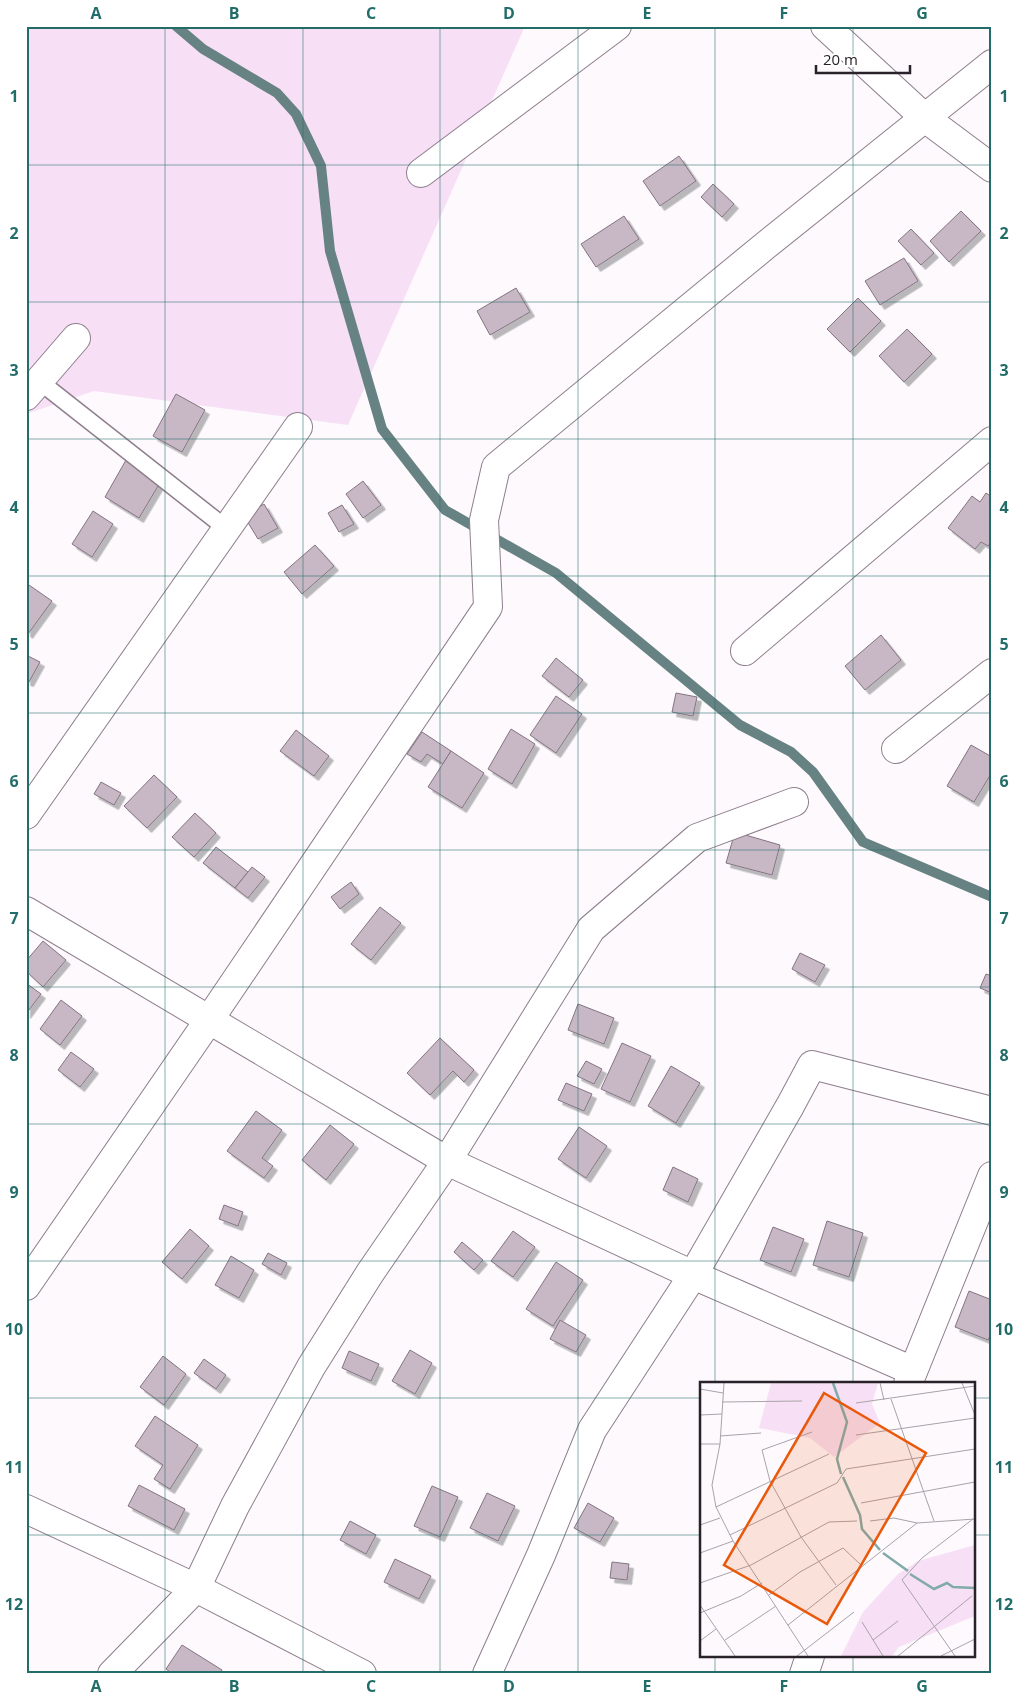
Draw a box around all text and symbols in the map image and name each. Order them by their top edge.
text: A [90,2,102,24]
text: B [229,2,239,24]
text: C [366,2,376,24]
text: D [503,2,515,24]
text: E [643,2,652,24]
text: F [780,2,788,24]
text: G [916,2,928,24]
scale bar [816,42,909,74]
text: 20 m [823,49,858,69]
text: 1 [9,85,19,107]
text: 1 [999,85,1009,107]
text: 2 [9,222,19,244]
text: 2 [999,222,1009,244]
text: 3 [9,359,19,381]
text: 3 [999,359,1009,381]
text: 4 [9,496,19,518]
text: 4 [999,496,1009,518]
text: 5 [9,633,19,655]
text: 5 [999,633,1009,655]
text: 6 [9,770,19,792]
text: 6 [999,770,1009,792]
text: 7 [9,907,19,929]
text: 7 [999,907,1009,929]
text: 8 [9,1044,19,1066]
text: 8 [999,1044,1009,1066]
text: 9 [9,1181,19,1203]
text: 9 [999,1181,1009,1203]
text: 10 [5,1318,23,1340]
text: 10 [995,1318,1013,1340]
inset map [700,1382,976,1658]
text: 11 [5,1456,23,1478]
text: 11 [995,1456,1013,1478]
text: 12 [5,1593,23,1615]
text: 12 [995,1593,1013,1615]
text: A [90,1675,102,1697]
text: B [229,1675,239,1697]
text: C [366,1675,376,1697]
text: D [503,1675,515,1697]
text: E [643,1675,652,1697]
text: F [780,1675,788,1697]
text: G [916,1675,928,1697]

